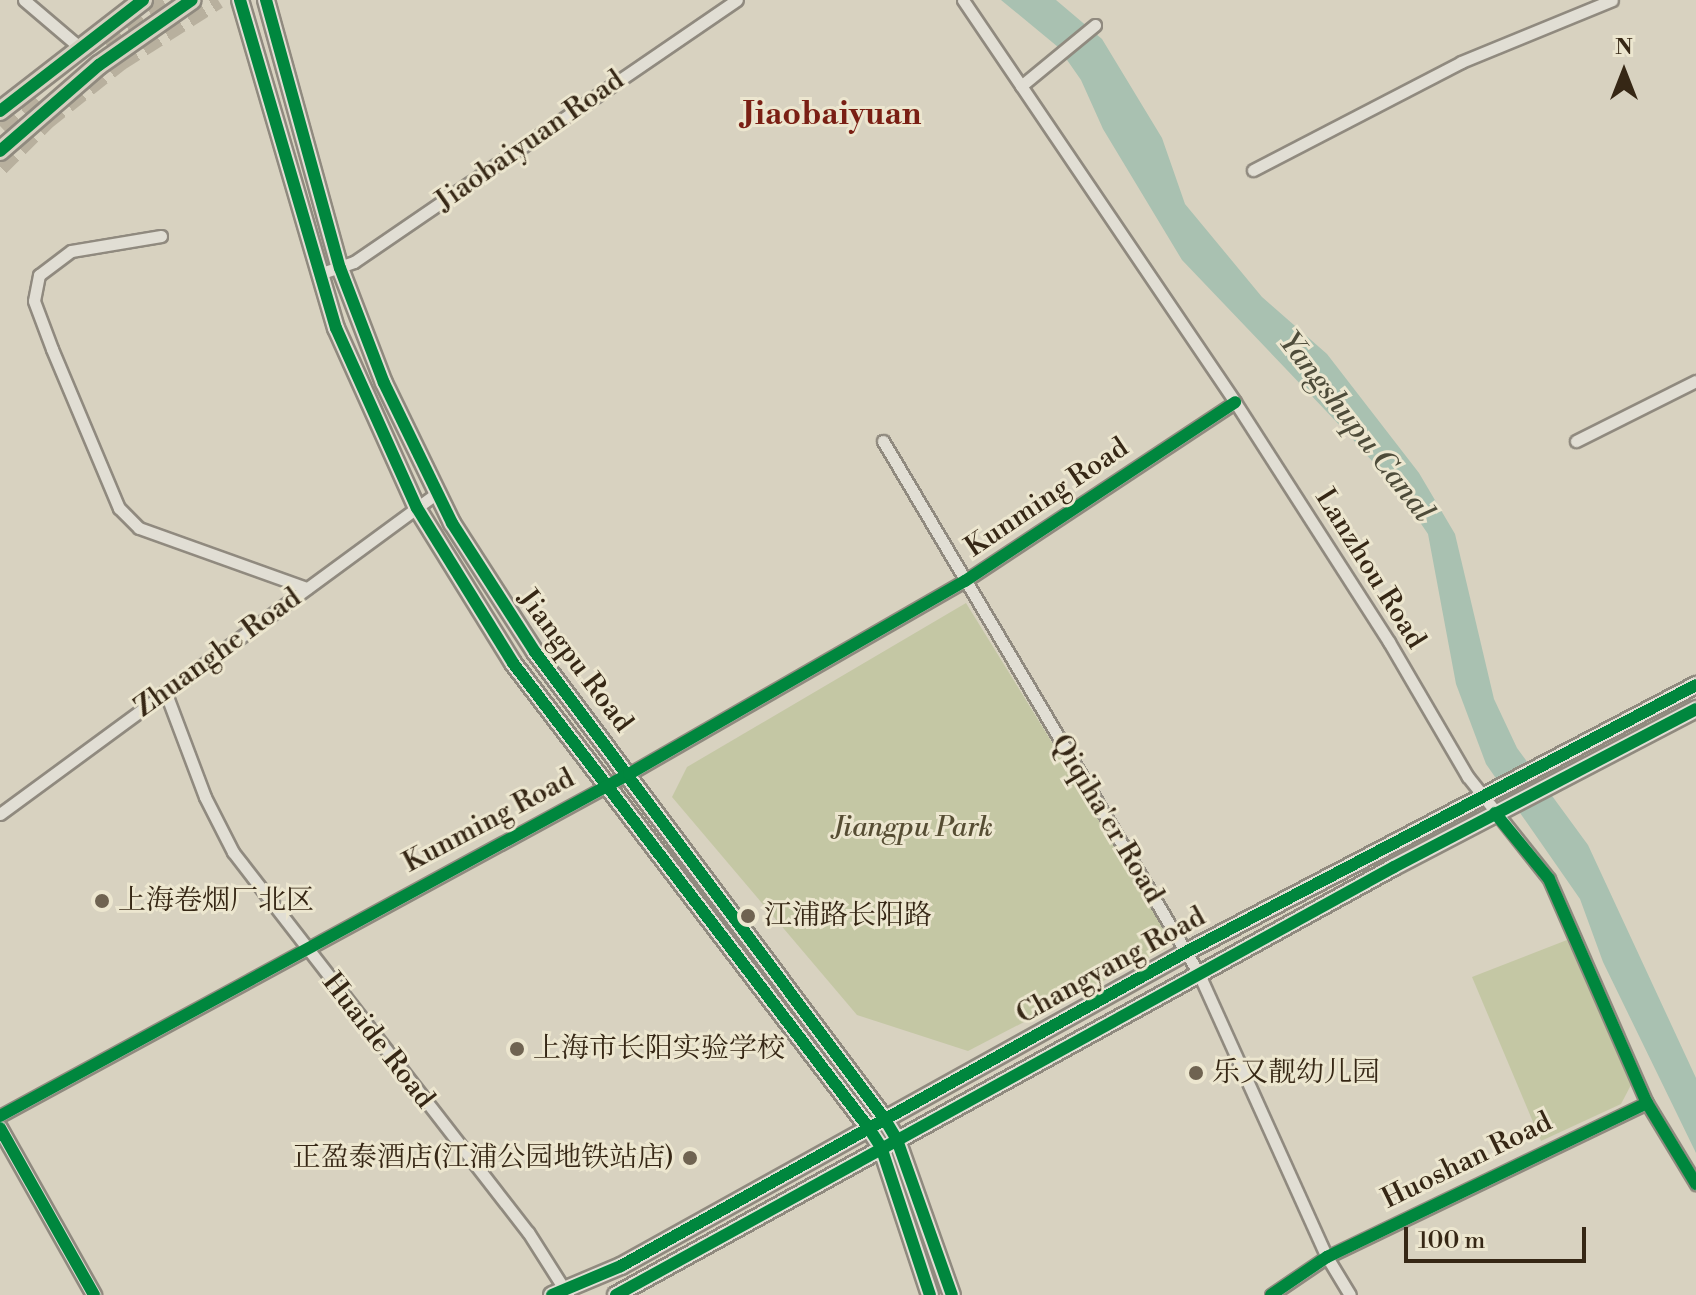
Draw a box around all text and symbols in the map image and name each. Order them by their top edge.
north arrow [1584,32,1664,112]
text: N [1615,34,1633,61]
street label: Jiaobaiyuan Road [429,63,631,219]
district label: Jiaobaiyuan [742,95,922,133]
water label: Yangshupu Canal [1271,325,1441,529]
street label: Kunming Road [959,431,1135,565]
street label: Lanzhou Road [1308,483,1432,655]
street label: Zhuanghe Road [128,581,308,725]
street label: Jiangpu Road [510,583,640,739]
street label: Qiqiha'er Road [1044,729,1170,909]
street label: Kunming Road [398,762,580,880]
park label: Jiangpu Park [833,811,993,845]
place label: 上海卷烟厂北区 [118,884,314,918]
marker: 上海卷烟厂北区 [93,892,111,910]
place label: 江浦路长阳路 [764,899,932,933]
street label: Changyang Road [1011,900,1211,1032]
marker: 江浦路长阳路 [739,907,757,925]
street label: Huaide Road [315,967,441,1115]
place label: 上海市长阳实验学校 [533,1032,785,1066]
marker: 上海市长阳实验学校 [508,1040,526,1058]
place label: 乐又靓幼儿园 [1212,1056,1380,1090]
marker: 乐又靓幼儿园 [1187,1064,1205,1082]
street label: Huoshan Road [1377,1105,1557,1217]
place label: 正盈泰酒店(江浦公园地铁站店) [293,1141,674,1175]
marker: 正盈泰酒店(江浦公园地铁站店) [681,1149,699,1167]
scale bar [1408,1211,1590,1261]
text: 100 m [1418,1226,1485,1256]

